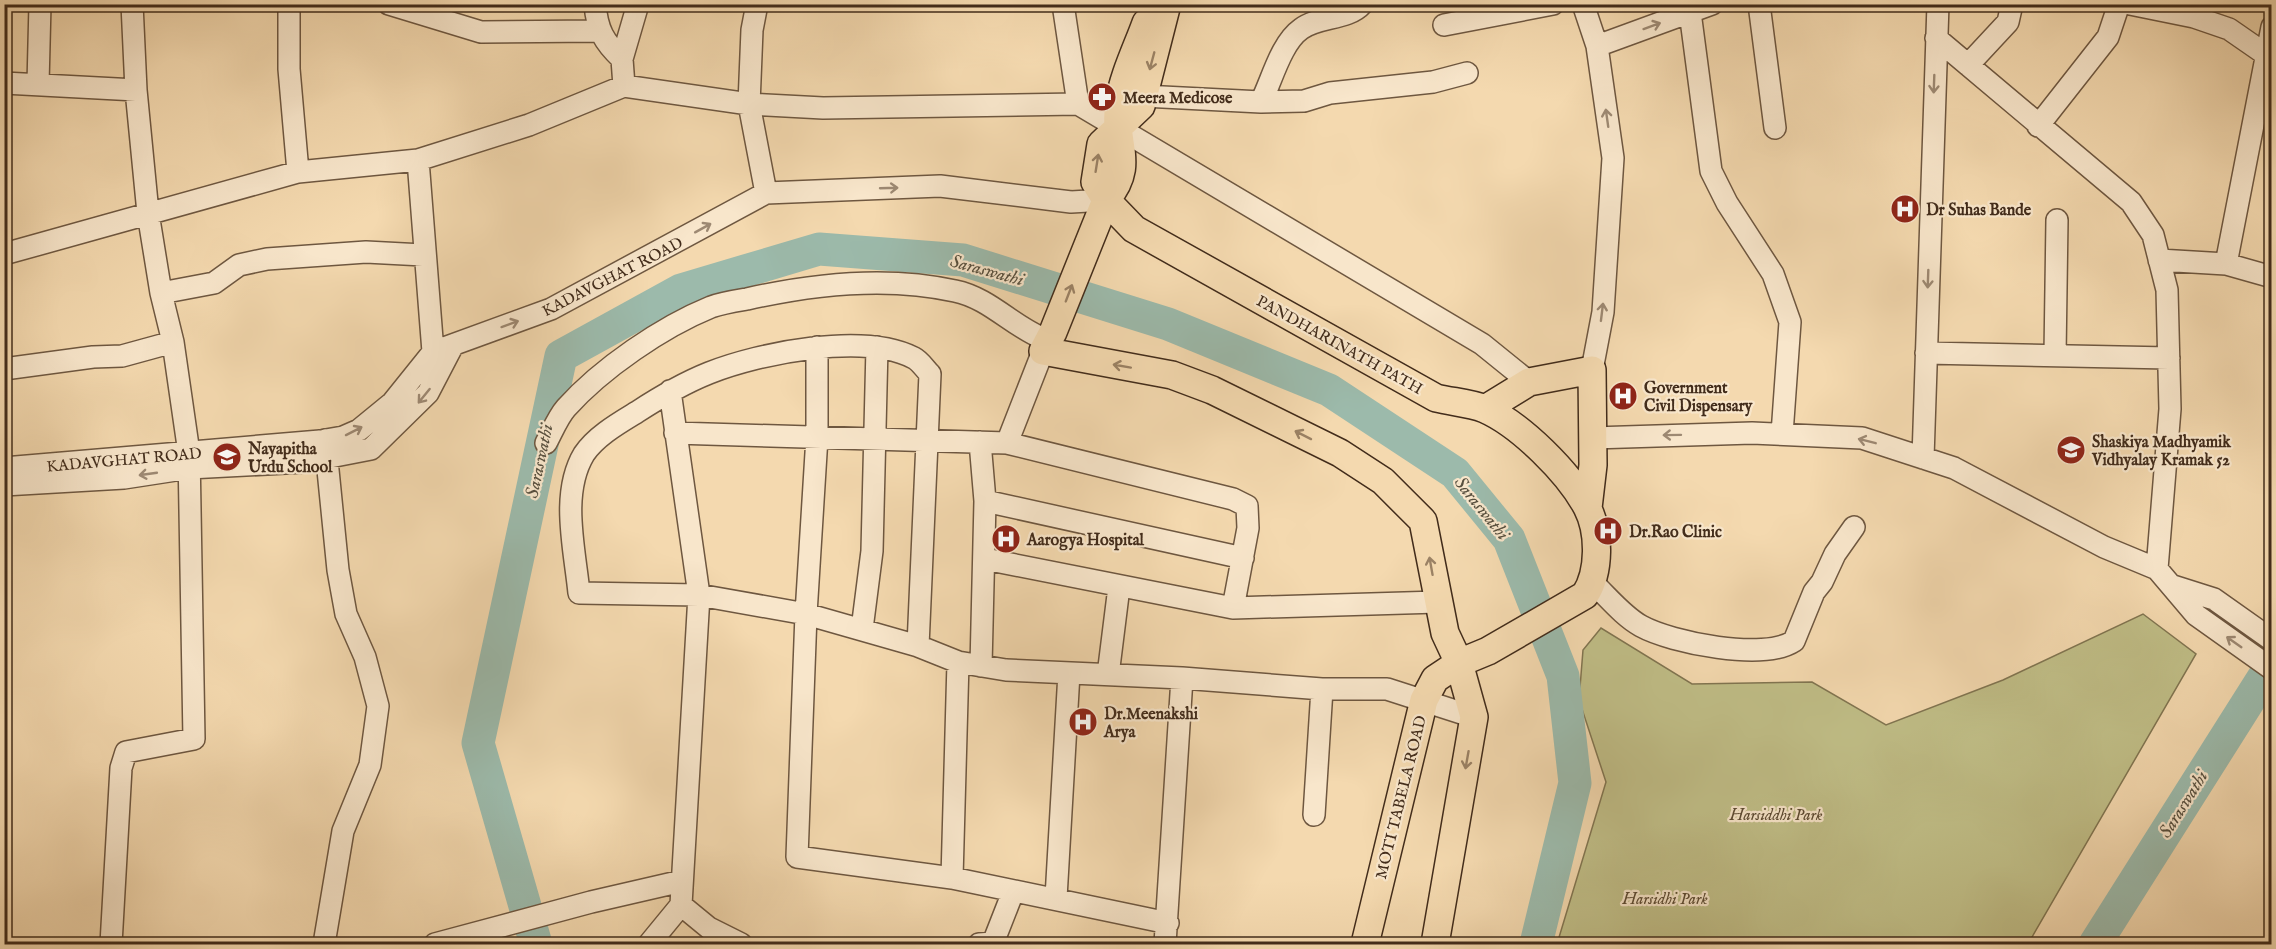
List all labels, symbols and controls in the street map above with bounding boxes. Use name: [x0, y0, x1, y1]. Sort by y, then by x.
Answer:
one-way arrow: [1642, 20, 1661, 31]
one-way arrow: [1146, 51, 1158, 70]
one-way arrow: [1929, 73, 1940, 93]
pharmacy icon: Meera Medicose: [1086, 81, 1118, 113]
place label: Meera Medicose: [1123, 89, 1233, 109]
one-way arrow: [1601, 109, 1612, 128]
one-way arrow: [1092, 153, 1103, 173]
one-way arrow: [878, 182, 898, 193]
hospital icon: Dr Suhas Bande: [1889, 193, 1921, 225]
place label: Dr Suhas Bande: [1926, 201, 2032, 221]
one-way arrow: [694, 222, 711, 234]
street label: KADAVGHAT ROAD: [539, 233, 687, 322]
water label: Saraswathi: [947, 251, 1028, 293]
one-way arrow: [1923, 268, 1934, 288]
one-way arrow: [1064, 285, 1075, 303]
street label: PANDHARINATH PATH: [1252, 292, 1426, 400]
one-way arrow: [1597, 303, 1608, 323]
one-way arrow: [500, 318, 519, 329]
one-way arrow: [1113, 360, 1133, 371]
place label: Government Civil Dispensary: [1644, 379, 1754, 417]
hospital icon: Government Civil Dispensary: [1607, 380, 1639, 412]
one-way arrow: [418, 388, 431, 404]
water label: Saraswathi: [521, 420, 560, 500]
one-way arrow: [345, 425, 363, 437]
one-way arrow: [1295, 428, 1313, 440]
one-way arrow: [1663, 429, 1683, 440]
place label: Shaskiya Madhyamik Vidhyalay Kramak 52: [2091, 433, 2231, 471]
one-way arrow: [1858, 434, 1877, 446]
school or university icon: Shaskiya Madhyamik Vidhyalay Kramak 52: [2055, 434, 2087, 466]
place label: Nayapitha Urdu School: [247, 440, 333, 478]
school or university icon: Nayapitha Urdu School: [211, 441, 243, 473]
street label: KADAVGHAT ROAD: [46, 444, 203, 478]
one-way arrow: [139, 469, 159, 480]
water label: Saraswathi: [1448, 473, 1515, 547]
hospital icon: Dr.Rao Clinic: [1592, 515, 1624, 547]
hospital icon: Aarogya Hospital: [990, 523, 1022, 555]
place label: Dr.Rao Clinic: [1629, 523, 1722, 543]
place label: Aarogya Hospital: [1026, 531, 1145, 551]
one-way arrow: [1425, 557, 1436, 577]
one-way arrow: [2226, 636, 2242, 648]
place label: Dr.Meenakshi Arya: [1103, 705, 1199, 743]
hospital icon: Dr.Meenakshi Arya: [1067, 706, 1099, 738]
street label: MOTI TABELA ROAD: [1372, 713, 1432, 881]
one-way arrow: [1461, 750, 1472, 769]
water label: Saraswathi: [2155, 765, 2215, 843]
park label: Harsiddhi Park: [1729, 806, 1823, 826]
park label: Harsidhi Park: [1621, 890, 1708, 910]

